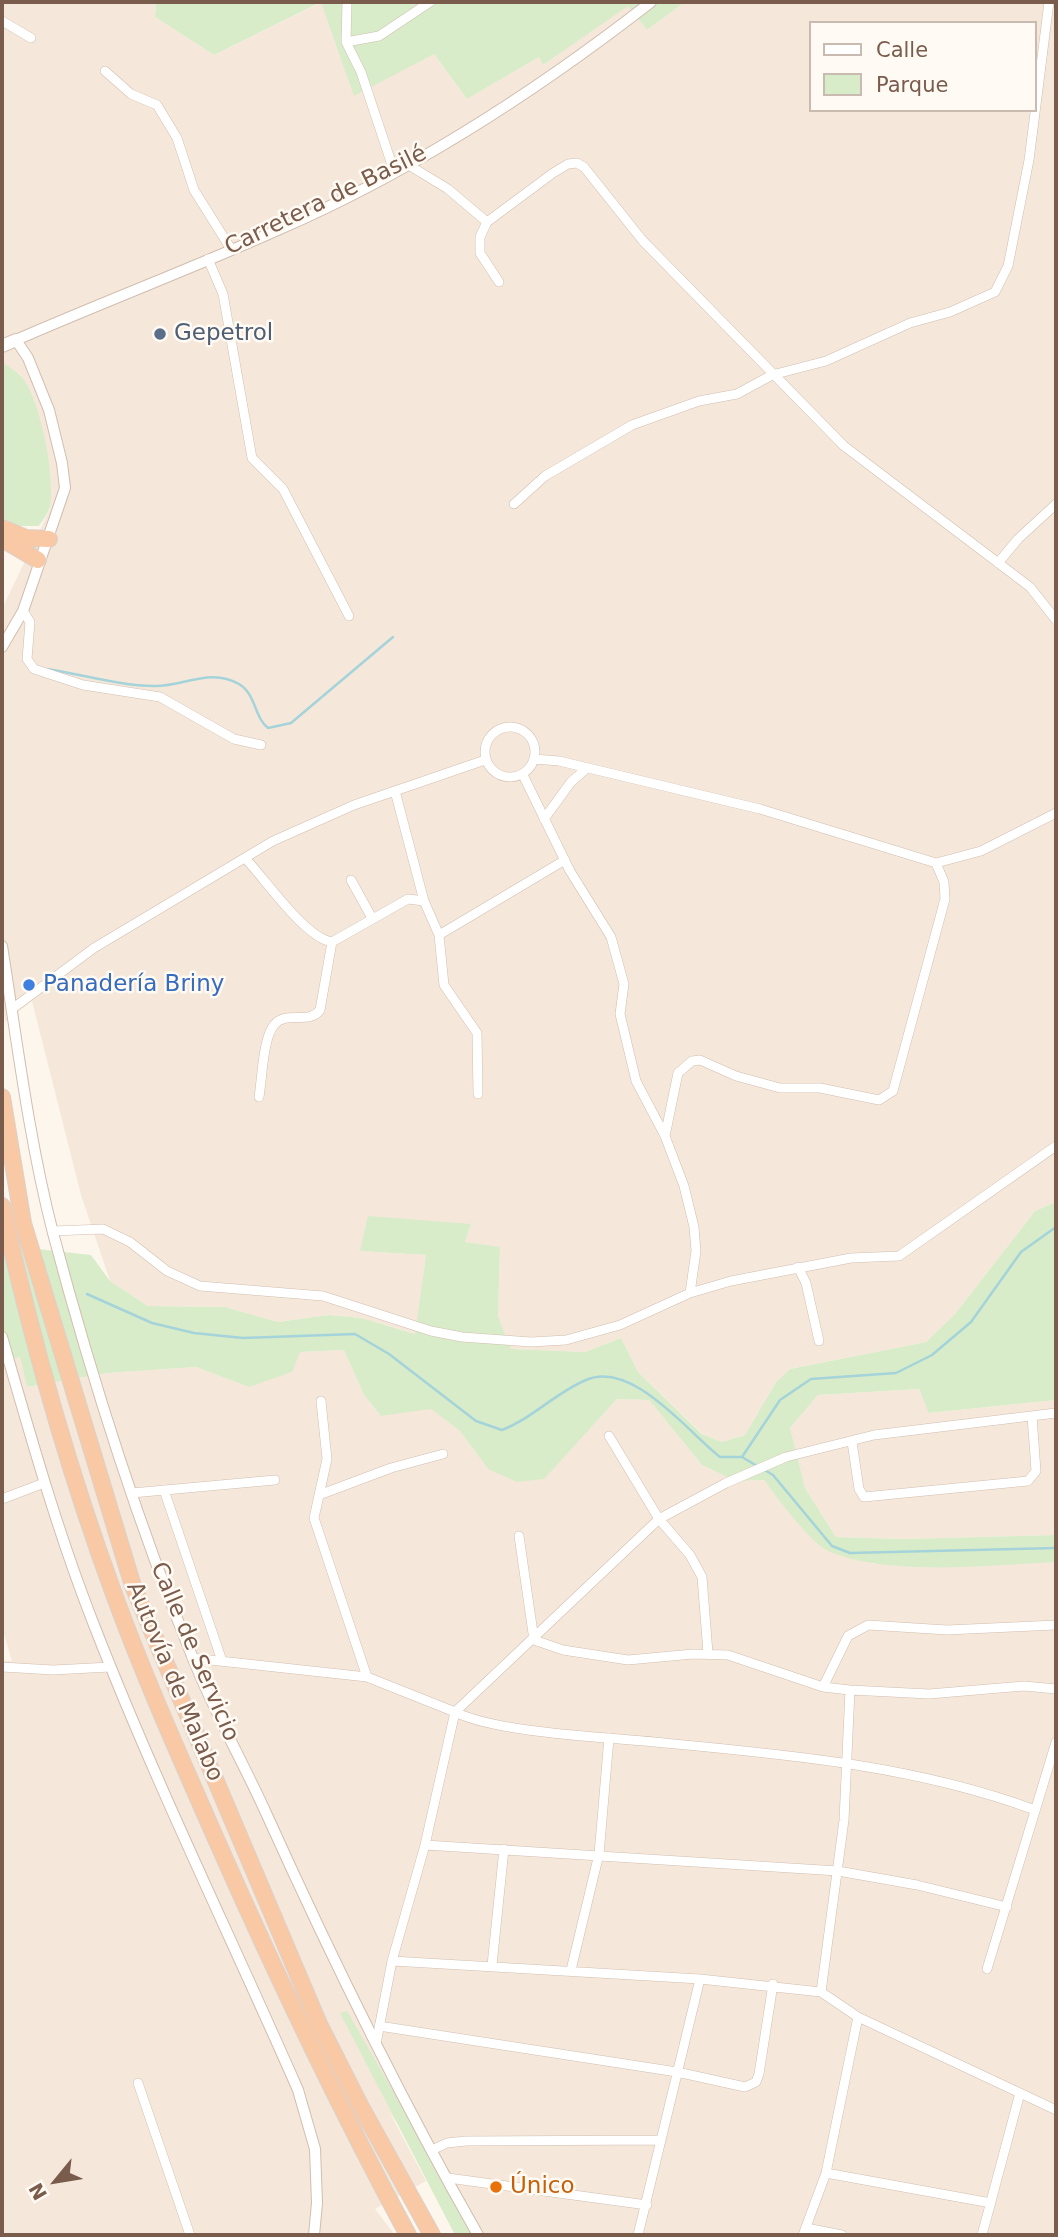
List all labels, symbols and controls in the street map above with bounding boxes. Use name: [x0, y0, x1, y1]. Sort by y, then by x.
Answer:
legend: [810, 21, 1037, 112]
text: Calle: [876, 38, 928, 62]
text: Parque: [876, 73, 948, 97]
street label: Carretera de Basilé: [221, 140, 431, 262]
place label: Gepetrol: [174, 320, 273, 348]
marker: Gepetrol: [152, 326, 168, 342]
place label: Panadería Briny: [43, 971, 224, 999]
marker: Panadería Briny: [21, 977, 37, 993]
street label: Calle de Servicio: [144, 1558, 244, 1746]
street label: Autovía de Malabo: [119, 1578, 229, 1786]
north arrow: [21, 2146, 91, 2216]
place label: Único: [510, 2173, 575, 2201]
text: N: [24, 2179, 51, 2204]
marker: Único: [488, 2179, 504, 2195]

